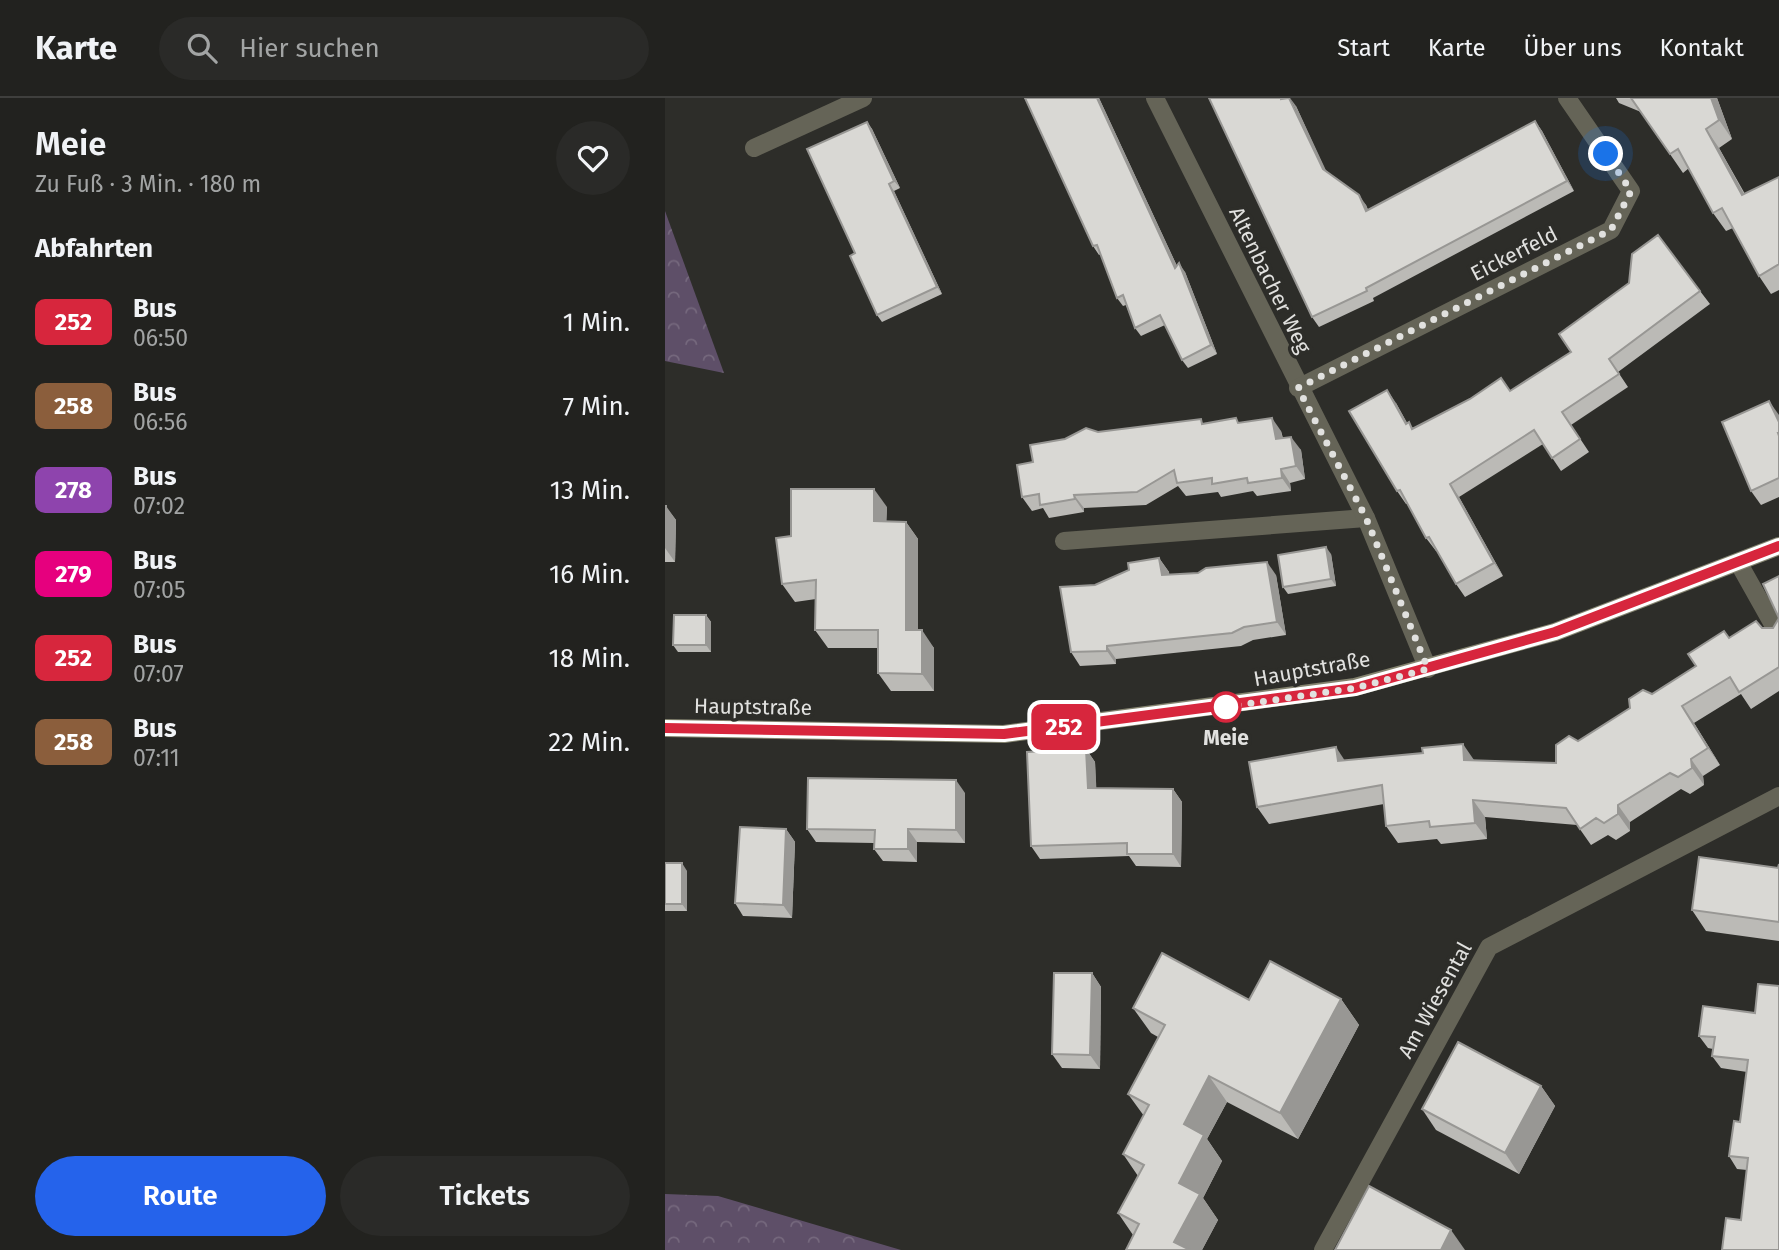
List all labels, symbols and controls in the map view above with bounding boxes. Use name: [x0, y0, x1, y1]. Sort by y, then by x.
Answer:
search box: [159, 17, 649, 80]
text: Karte: [35, 28, 117, 68]
icon: search: [183, 29, 221, 67]
text: Hier suchen: [239, 33, 380, 64]
text: Start: [1337, 34, 1390, 62]
text: Karte: [1428, 34, 1486, 62]
text: Über uns: [1524, 34, 1622, 62]
text: Kontakt: [1660, 34, 1744, 62]
button: heart: [556, 121, 630, 195]
text: Meie: [35, 124, 107, 164]
your location: [1588, 136, 1623, 171]
text: Zu Fuß · 3 Min. · 180 m: [35, 170, 261, 198]
street label: Altenbacher Weg: [1223, 202, 1317, 358]
street label: Eickerfeld: [1466, 221, 1562, 287]
text: Abfahrten: [35, 233, 153, 264]
text: Bus: [133, 293, 176, 324]
text: 1 Min.: [563, 307, 630, 338]
text: 252: [55, 308, 92, 336]
text: 06:50: [133, 324, 188, 352]
text: Bus: [133, 377, 176, 408]
text: 7 Min.: [563, 391, 630, 422]
text: 258: [54, 392, 93, 420]
text: 06:56: [133, 408, 188, 436]
text: Bus: [133, 461, 176, 492]
text: 13 Min.: [550, 475, 630, 506]
text: 278: [55, 476, 92, 504]
text: 07:02: [133, 492, 185, 520]
text: Bus: [133, 545, 176, 576]
text: 16 Min.: [549, 559, 630, 590]
text: 279: [55, 560, 92, 588]
text: 07:05: [133, 576, 185, 604]
text: Bus: [133, 629, 176, 660]
text: 18 Min.: [548, 643, 630, 674]
text: 252: [55, 644, 92, 672]
street label: Hauptstraße: [1252, 646, 1372, 692]
text: 07:07: [133, 660, 184, 688]
marker: Meie: [1211, 692, 1241, 722]
street label: Hauptstraße: [694, 693, 812, 721]
line badge: 252: [1024, 704, 1104, 750]
text: Bus: [133, 713, 176, 744]
text: 252: [1045, 713, 1083, 741]
place label: Meie: [1203, 725, 1249, 751]
text: 22 Min.: [548, 727, 630, 758]
text: 258: [54, 728, 93, 756]
text: 07:11: [133, 744, 180, 772]
street label: Am Wiesental: [1392, 937, 1478, 1063]
button: Route: [35, 1156, 326, 1236]
button: Tickets: [340, 1156, 630, 1236]

